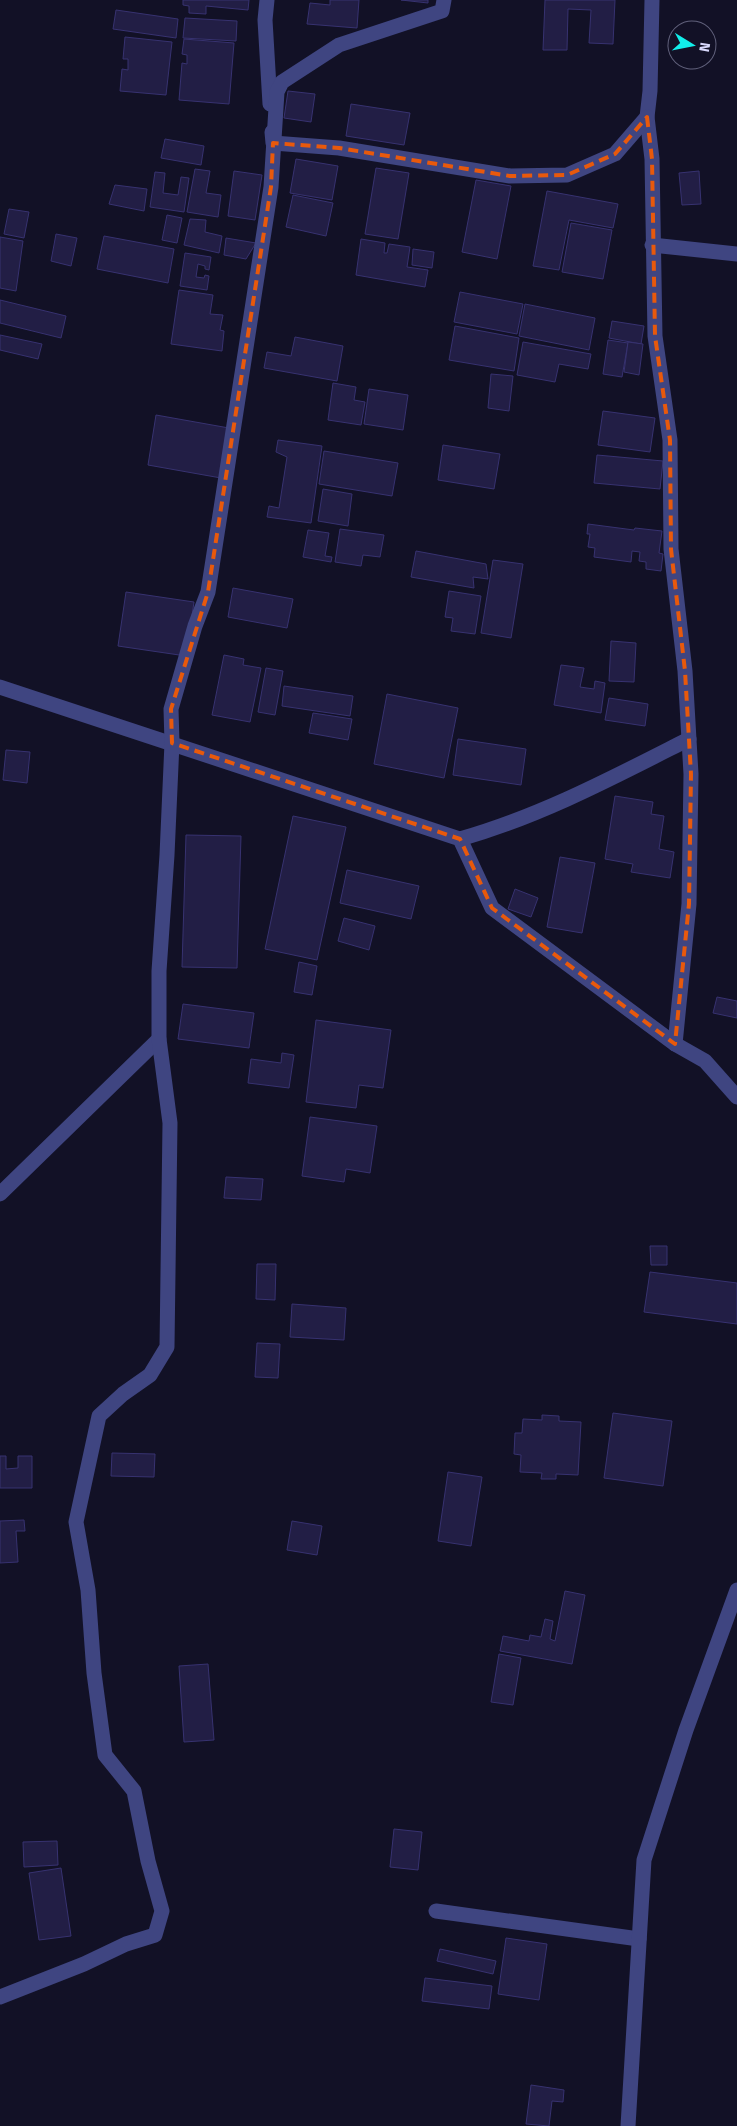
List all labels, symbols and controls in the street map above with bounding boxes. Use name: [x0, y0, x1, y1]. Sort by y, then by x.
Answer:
north arrow: [667, 20, 717, 70]
text: N: [695, 41, 713, 53]

